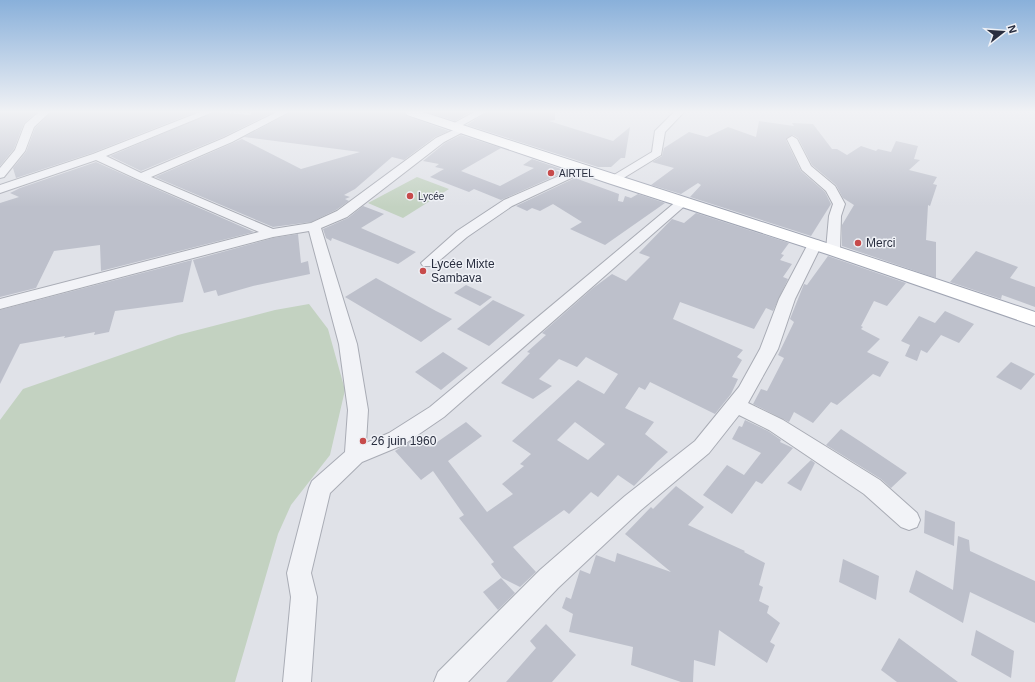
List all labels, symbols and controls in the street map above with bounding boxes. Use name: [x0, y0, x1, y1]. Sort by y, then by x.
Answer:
north arrow: [983, 12, 1023, 52]
text: N: [1006, 24, 1019, 35]
marker: AIRTEL: [546, 168, 556, 178]
place label: AIRTEL: [559, 168, 594, 179]
marker: Lycée: [405, 191, 415, 201]
place label: Lycée: [418, 191, 445, 202]
place label: Merci: [866, 236, 895, 250]
marker: Merci: [853, 238, 863, 248]
place label: Lycée Mixte Sambava: [431, 257, 495, 285]
marker: Lycée Mixte Sambava: [418, 266, 428, 276]
place label: 26 juin 1960: [371, 434, 437, 448]
marker: 26 juin 1960: [358, 436, 368, 446]

